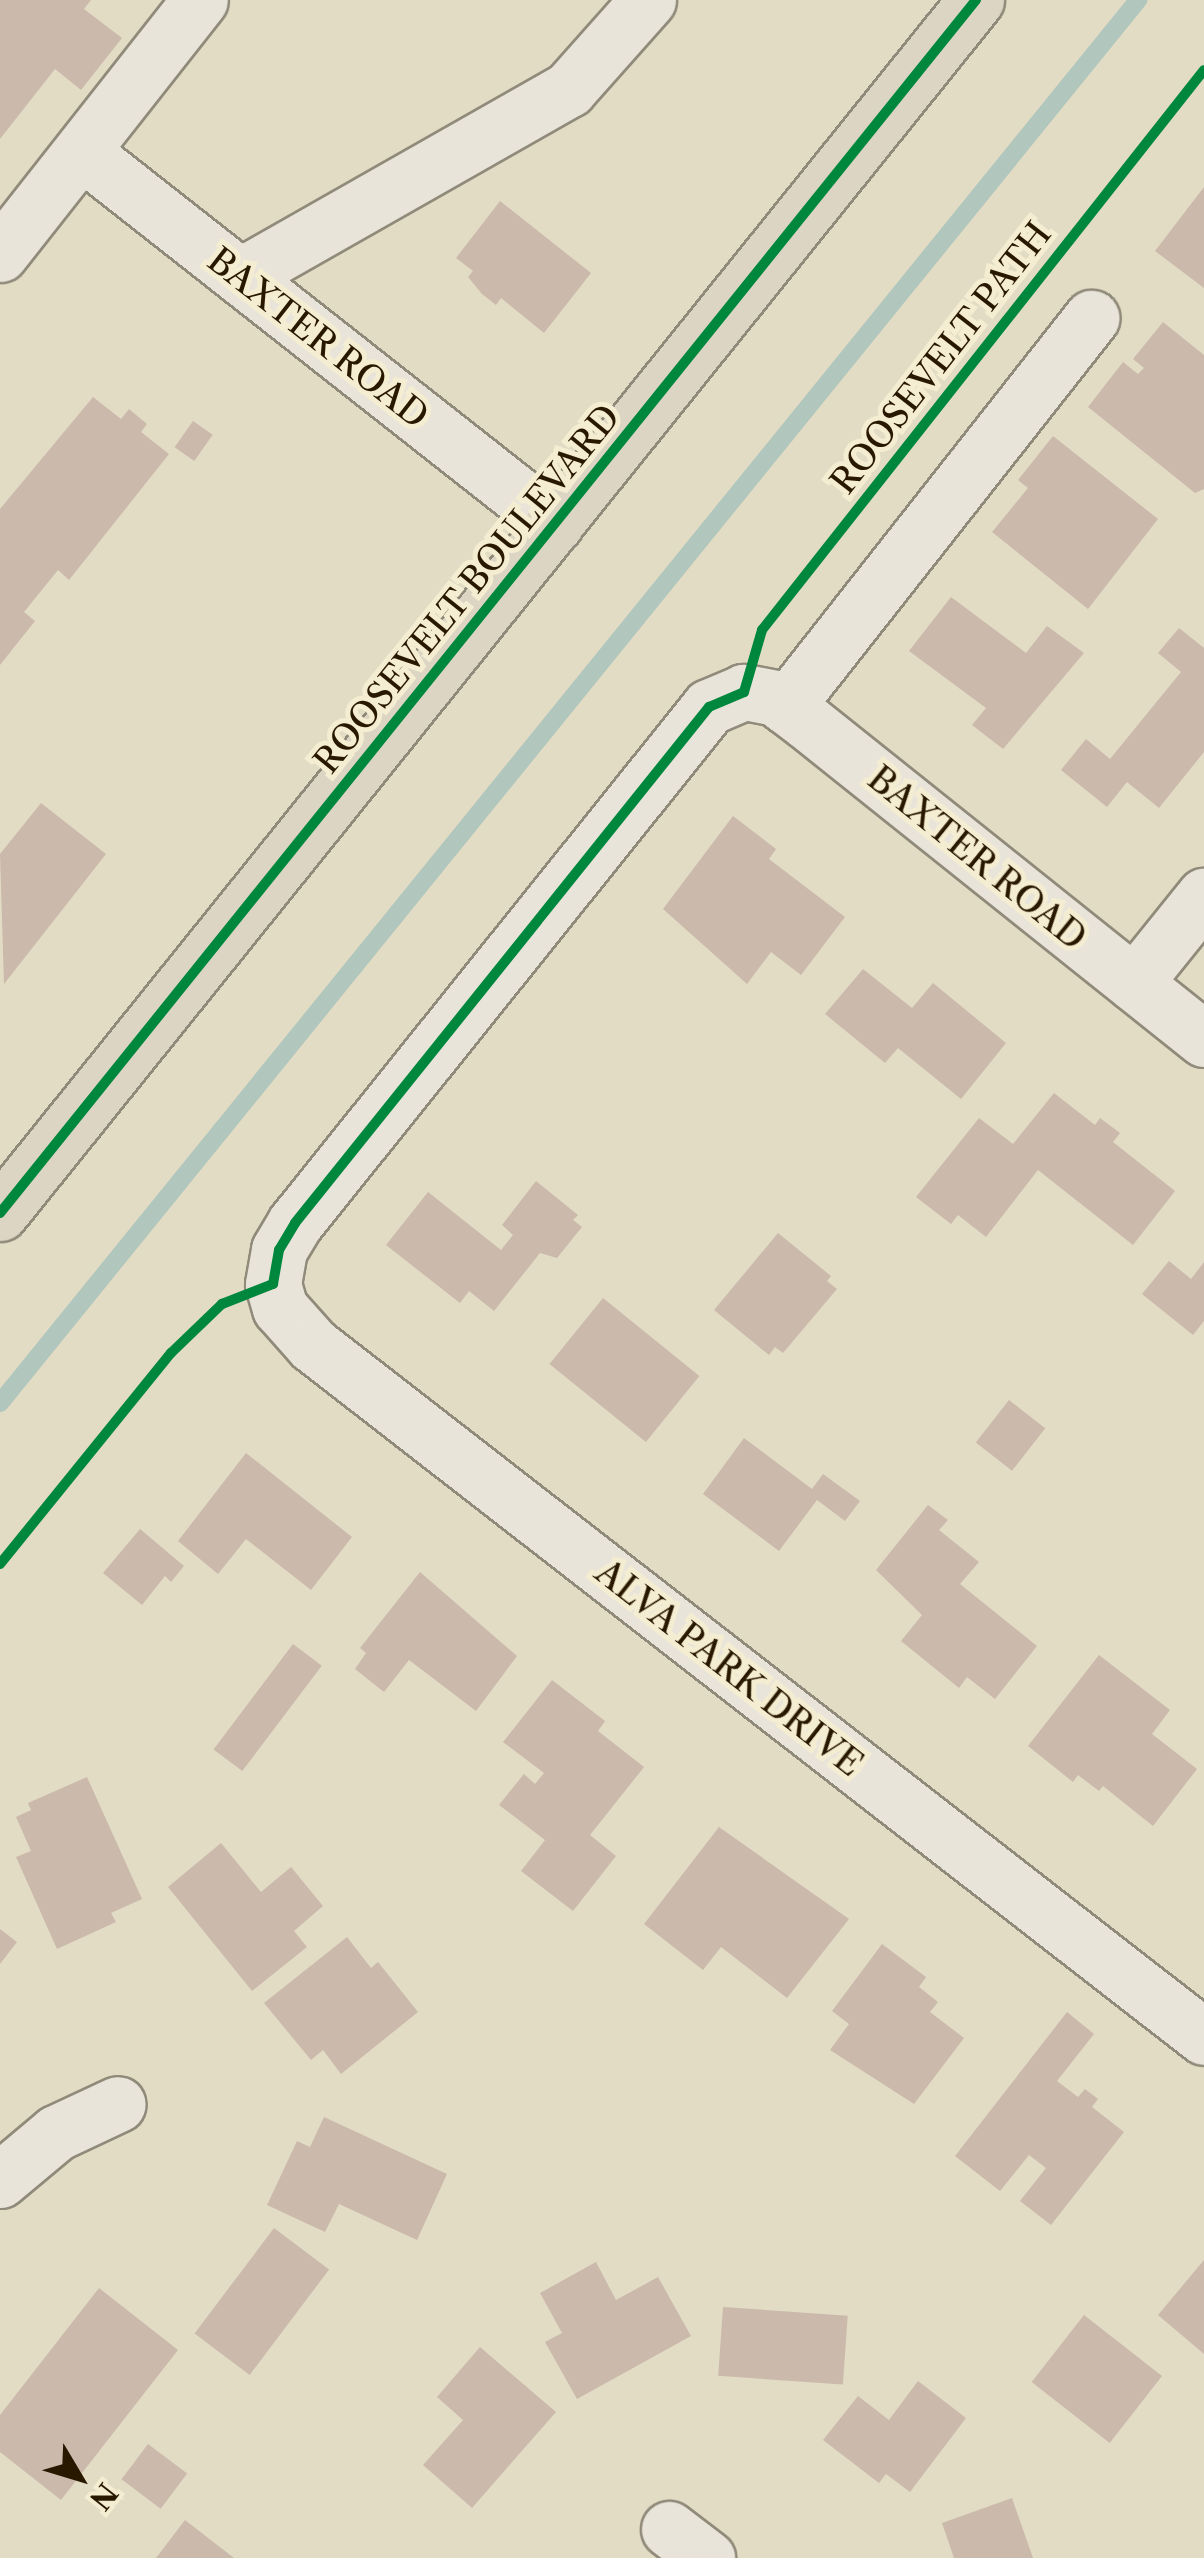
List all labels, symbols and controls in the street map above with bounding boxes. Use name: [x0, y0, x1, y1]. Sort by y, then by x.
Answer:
street label: ROOSEVELT PATH: [822, 214, 1060, 502]
street label: BAXTER ROAD: [199, 238, 437, 438]
street label: ROOSEVELT BOULEVARD: [305, 396, 629, 782]
street label: BAXTER ROAD: [859, 757, 1095, 959]
street label: ALVA PARK DRIVE: [586, 1550, 872, 1786]
north arrow: [30, 2428, 130, 2528]
text: N: [83, 2476, 125, 2517]

